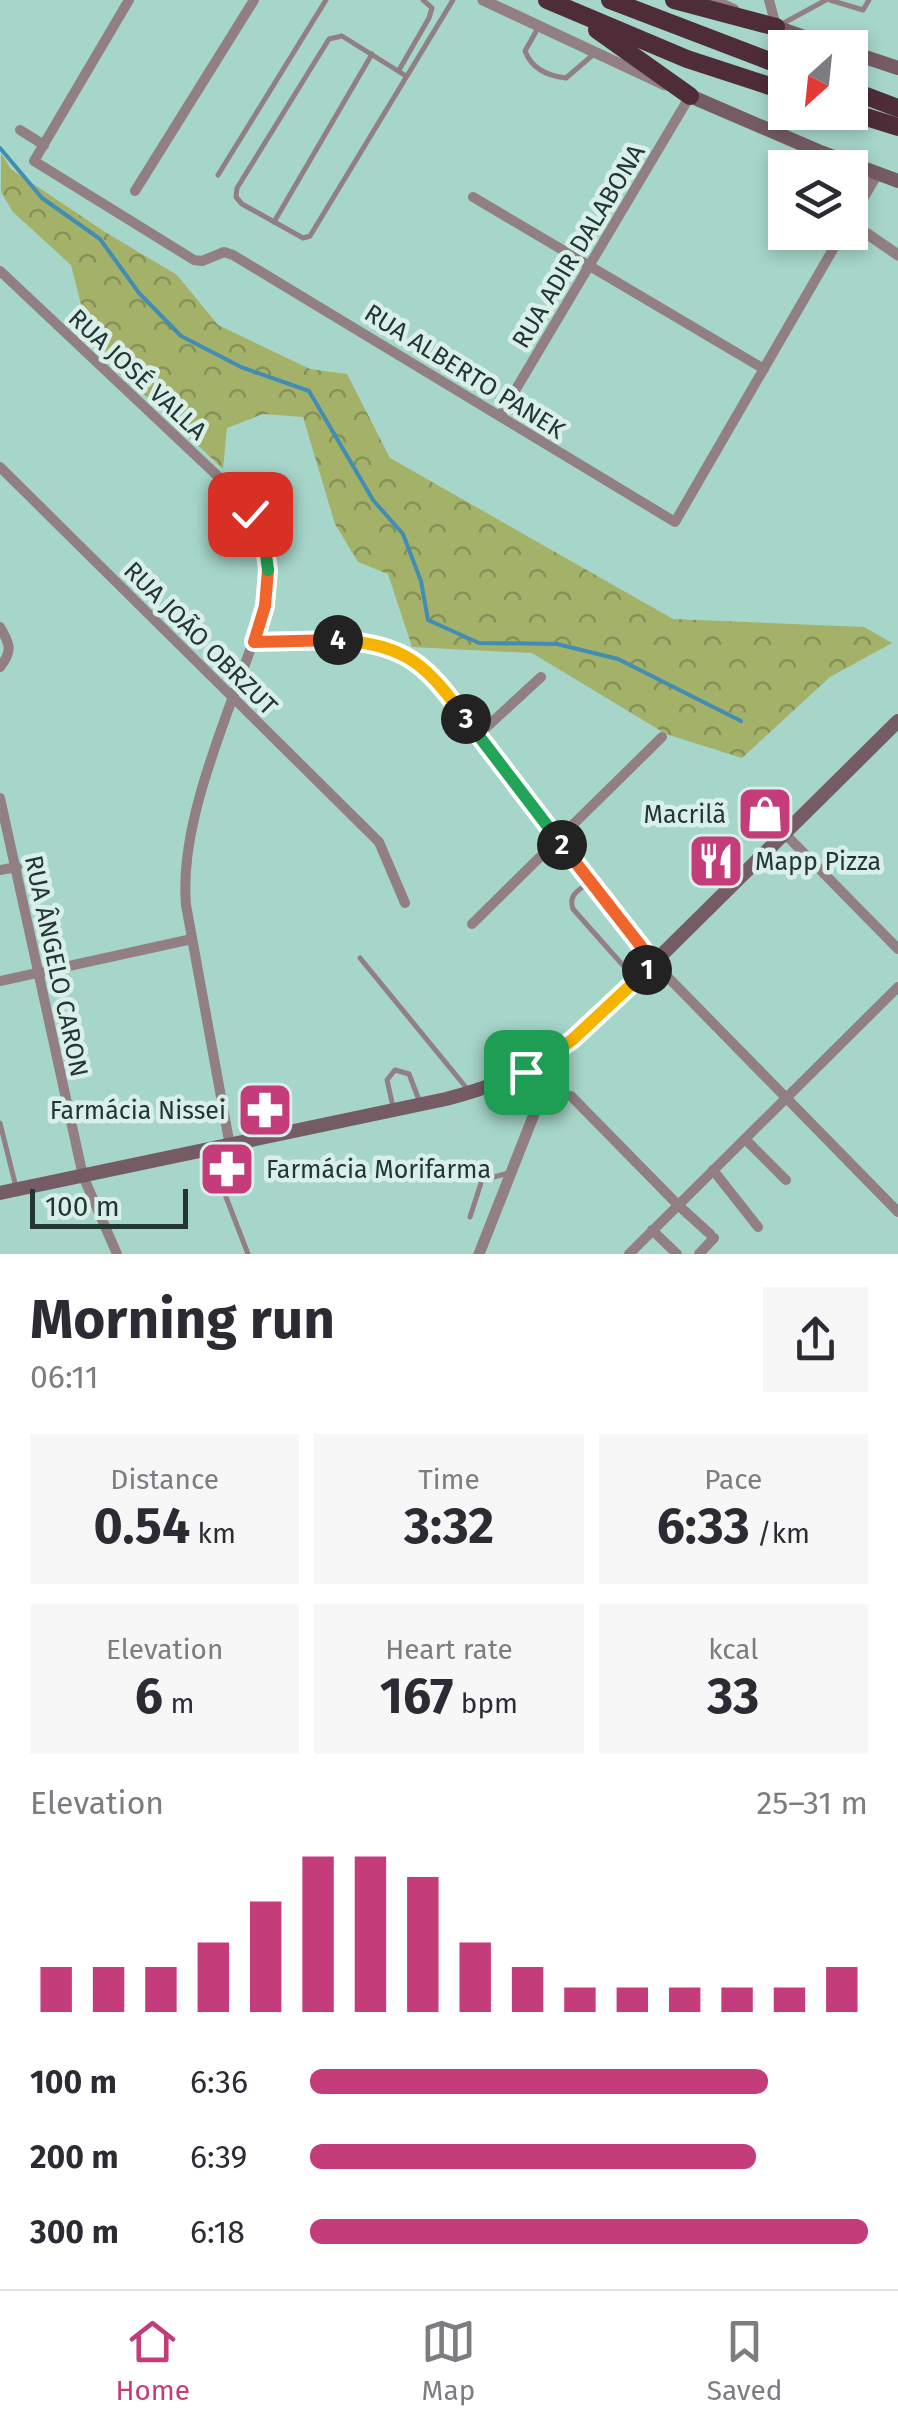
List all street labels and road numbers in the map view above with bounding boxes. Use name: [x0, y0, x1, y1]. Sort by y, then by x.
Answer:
street label: RUA ADIR DALABONA: [506, 139, 652, 354]
street label: RUA ALBERTO PANEK: [359, 298, 570, 446]
street label: RUA JOSÉ VALLA: [62, 302, 214, 447]
street label: RUA JOÃO OBRZUT: [117, 556, 283, 722]
street label: RUA ÂNGELO CARON: [18, 853, 95, 1080]

